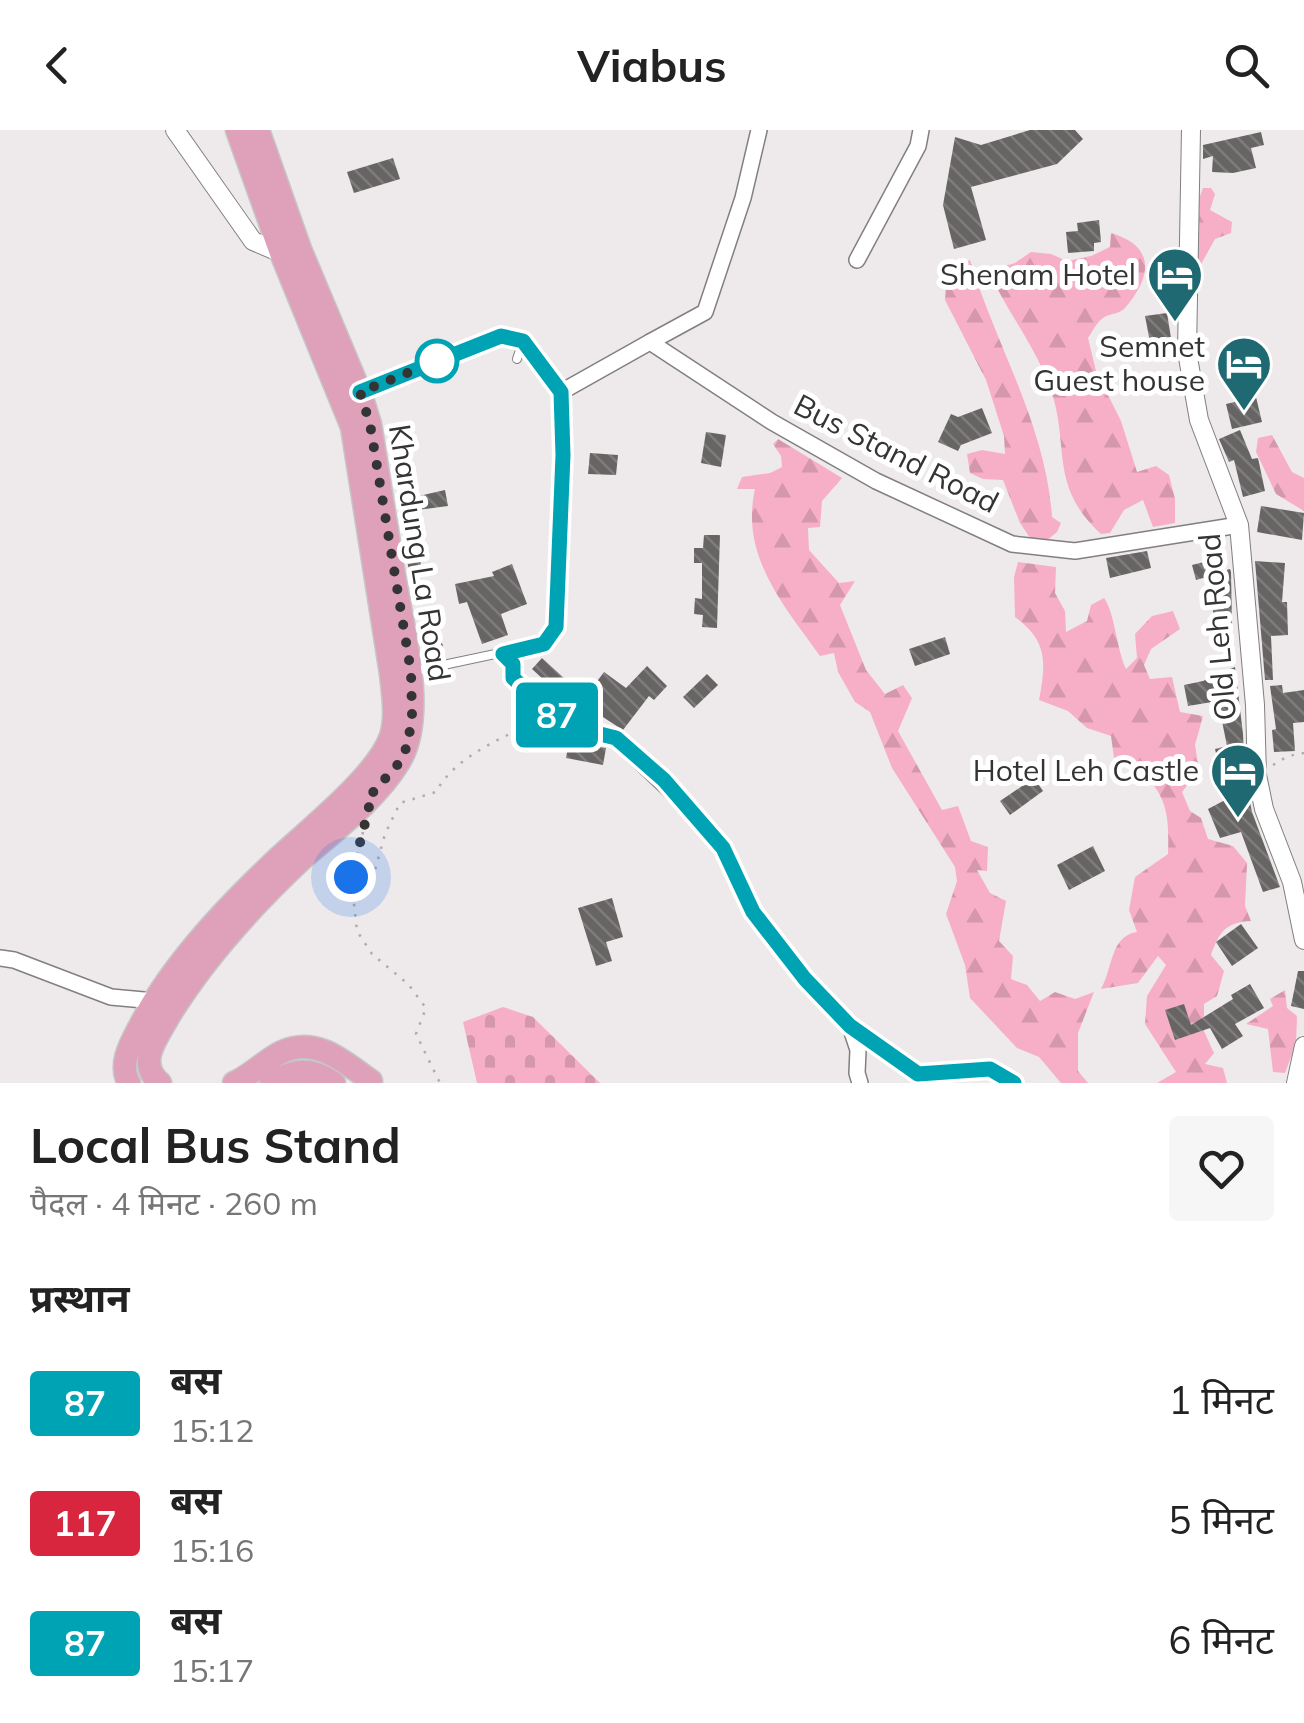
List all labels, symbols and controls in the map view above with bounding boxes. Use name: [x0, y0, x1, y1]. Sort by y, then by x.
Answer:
text: Viabus: [577, 37, 727, 93]
icon: back: [30, 38, 85, 93]
icon: search: [1219, 38, 1274, 93]
hotel icon: Shenam Hotel: [1145, 245, 1205, 324]
place label: Shenam Hotel: [940, 255, 1136, 293]
place label: Semnet Guest house: [1033, 327, 1205, 399]
hotel icon: Semnet Guest house: [1214, 334, 1274, 413]
unlabelled marker: [416, 340, 458, 382]
street label: Bus Stand Road: [788, 385, 1005, 521]
street label: Khardung La Road: [381, 422, 459, 684]
street label: Old Leh Road: [1190, 532, 1244, 722]
line badge: 87: [512, 682, 602, 748]
text: 87: [536, 693, 578, 737]
hotel icon: Hotel Leh Castle: [1208, 741, 1268, 820]
place label: Hotel Leh Castle: [973, 751, 1199, 789]
your location: [326, 852, 376, 902]
text: Local Bus Stand: [30, 1115, 401, 1175]
button: heart: [1169, 1116, 1274, 1221]
text: पैदल · 4 मिनट · 260 m: [30, 1183, 318, 1223]
text: प्रस्थान: [30, 1274, 130, 1322]
text: बस: [170, 1356, 222, 1404]
text: 1 मिनट: [1168, 1376, 1274, 1424]
text: 87: [64, 1381, 106, 1425]
text: 15:12: [170, 1410, 254, 1450]
text: बस: [170, 1476, 222, 1524]
text: 5 मिनट: [1168, 1496, 1274, 1544]
text: 117: [53, 1501, 117, 1545]
text: 15:16: [170, 1530, 254, 1570]
text: बस: [170, 1596, 222, 1644]
text: 6 मिनट: [1168, 1616, 1274, 1664]
text: 87: [64, 1621, 106, 1665]
text: 15:17: [170, 1650, 254, 1690]

